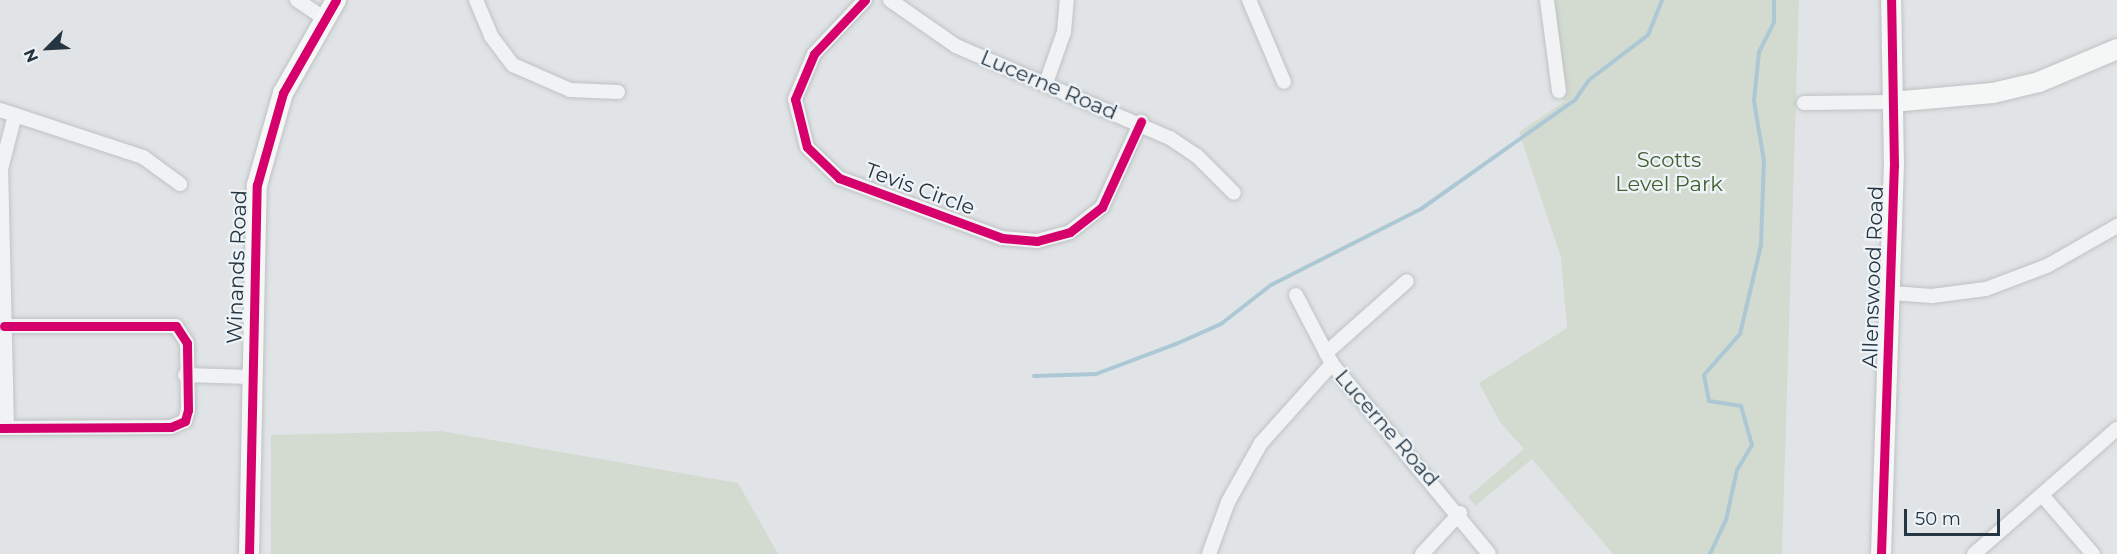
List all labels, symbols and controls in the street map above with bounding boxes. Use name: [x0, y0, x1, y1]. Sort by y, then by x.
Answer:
north arrow: [18, 18, 78, 78]
street label: Lucerne Road: [977, 45, 1121, 125]
text: N: [20, 46, 42, 65]
park label: Scotts Level Park: [1615, 147, 1723, 197]
street label: Tevis Circle: [862, 158, 978, 220]
street label: Allenswood Road: [1857, 185, 1889, 369]
street label: Winands Road: [222, 189, 252, 345]
street label: Lucerne Road: [1330, 365, 1444, 491]
scale bar: [1907, 497, 2003, 535]
text: 50 m: [1915, 508, 1961, 530]

